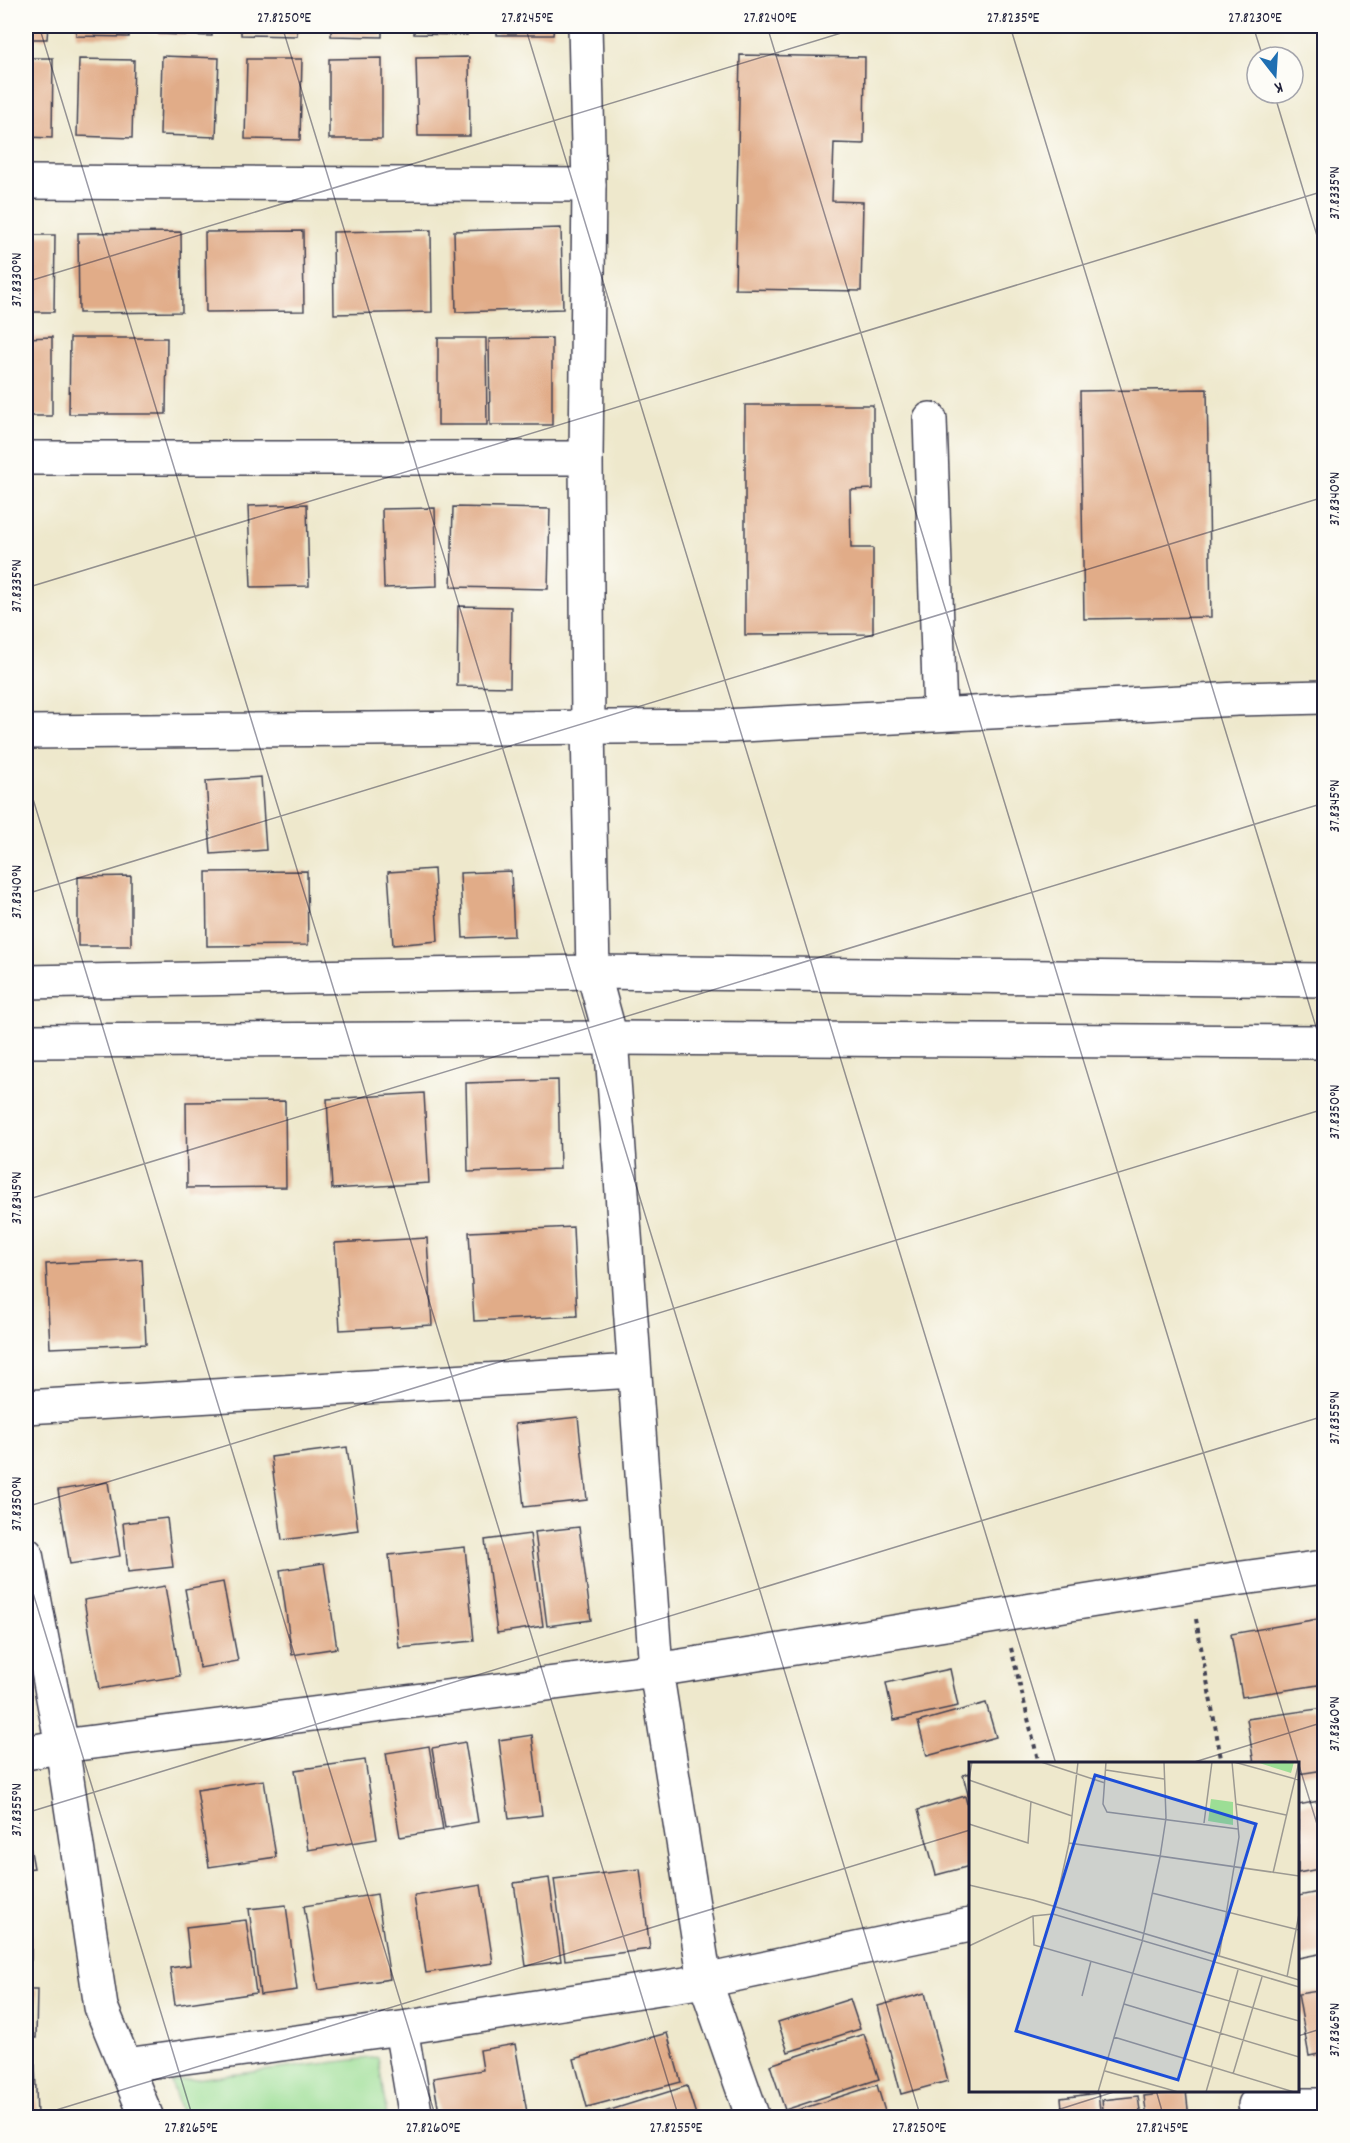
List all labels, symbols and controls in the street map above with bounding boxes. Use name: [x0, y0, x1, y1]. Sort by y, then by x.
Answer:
text: 27.8250°E: [257, 8, 311, 30]
text: 27.8245°E: [501, 8, 553, 30]
text: 27.8240°E: [743, 8, 797, 30]
text: 27.8235°E: [987, 8, 1039, 30]
text: 27.8230°E: [1228, 8, 1282, 30]
north arrow: [1245, 45, 1305, 105]
text: K: [1271, 75, 1286, 99]
text: 37.8335°N: [1325, 166, 1347, 220]
text: 37.8330°N: [7, 253, 29, 307]
text: 37.8340°N: [1325, 472, 1347, 526]
text: 37.8335°N: [7, 559, 29, 613]
text: 37.8345°N: [1325, 780, 1347, 832]
text: 37.8340°N: [7, 865, 29, 919]
text: 37.8350°N: [1325, 1085, 1347, 1139]
text: 37.8345°N: [7, 1172, 29, 1224]
text: 37.8355°N: [1325, 1391, 1347, 1445]
text: 37.8350°N: [7, 1477, 29, 1531]
text: 37.8360°N: [1325, 1696, 1347, 1752]
inset map: [969, 1762, 1299, 2092]
text: 37.8355°N: [7, 1783, 29, 1837]
text: 37.8365°N: [1325, 2003, 1347, 2057]
text: 27.8265°E: [164, 2118, 218, 2140]
text: 27.8260°E: [406, 2118, 460, 2140]
text: 27.8255°E: [650, 2118, 703, 2140]
text: 27.8250°E: [892, 2118, 946, 2140]
text: 27.8245°E: [1136, 2118, 1188, 2140]

